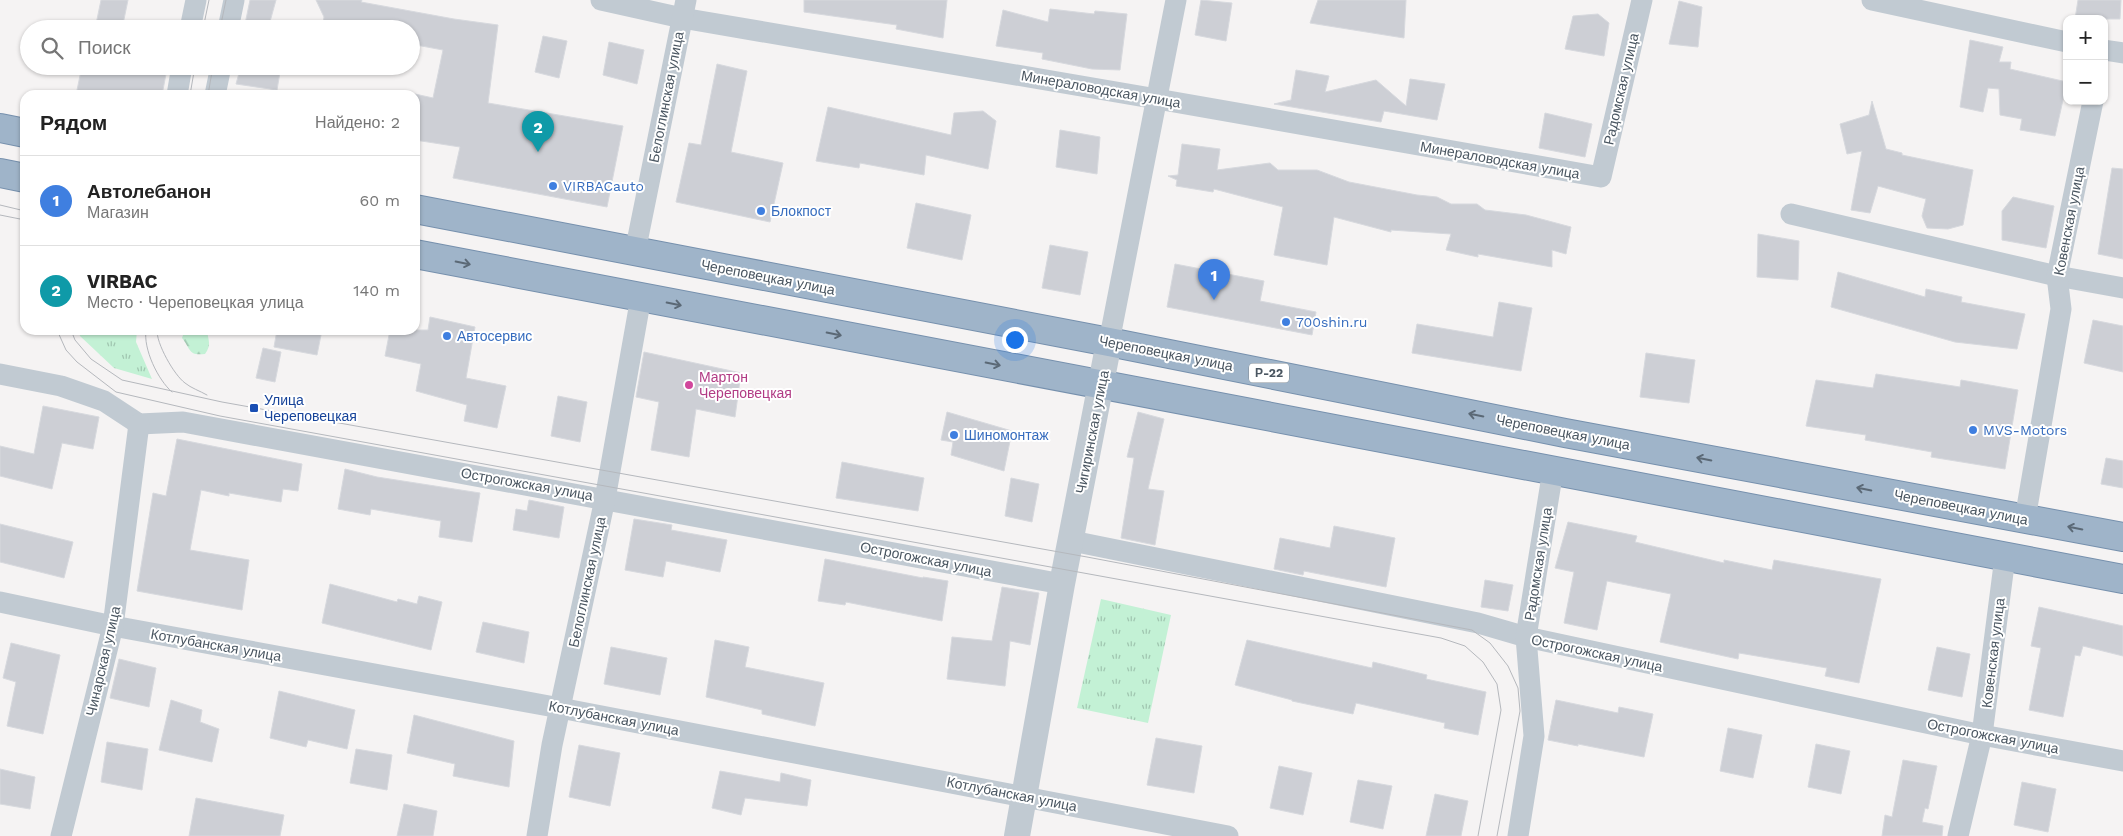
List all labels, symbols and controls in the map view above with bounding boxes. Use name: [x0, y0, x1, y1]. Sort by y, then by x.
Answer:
map controls: [2063, 15, 2108, 105]
button: +: [2063, 15, 2108, 60]
search box: [20, 20, 420, 75]
street label: Белоглинская улица: [645, 30, 687, 164]
street label: Радомская улица: [1600, 31, 1642, 146]
icon: search: [38, 34, 66, 62]
text: Поиск: [78, 36, 131, 59]
button: −: [2063, 60, 2108, 105]
street label: Минераловодская улица: [1020, 67, 1182, 111]
text: Рядом: [40, 110, 107, 135]
pin: 2: [522, 111, 554, 152]
text: Найдено: 2: [315, 113, 400, 132]
street label: Минераловодская улица: [1419, 138, 1581, 182]
street label: Ковенская улица: [2051, 165, 2087, 277]
place label: VIRBACauto: [563, 178, 644, 194]
text: Автолебанон: [87, 180, 211, 203]
marker: VIRBACauto: [547, 180, 559, 192]
text: 1: [53, 191, 59, 210]
text: 60 m: [360, 191, 400, 210]
text: Магазин: [87, 203, 149, 222]
place label: Блокпост: [771, 203, 832, 219]
marker: Блокпост: [755, 205, 767, 217]
street label: Череповецкая улица: [700, 256, 837, 298]
one-way arrow: [454, 259, 470, 268]
pin: 1: [1198, 259, 1230, 300]
text: VIRBAC: [87, 270, 157, 293]
text: 2: [51, 281, 61, 300]
text: 140 m: [353, 281, 400, 300]
text: Место · Череповецкая улица: [87, 293, 304, 312]
one-way arrow: [666, 299, 682, 309]
place label: 700shin.ru: [1296, 314, 1368, 330]
marker: 700shin.ru: [1280, 316, 1292, 328]
your location: [1002, 327, 1028, 353]
place label: Автосервис: [457, 328, 532, 344]
one-way arrow: [825, 329, 841, 339]
marker: Автосервис: [441, 330, 453, 342]
street label: Череповецкая улица: [1098, 332, 1235, 374]
one-way arrow: [985, 360, 1001, 370]
road number: Р-22: [1249, 363, 1289, 382]
place label: Мартон Череповецкая: [699, 369, 792, 401]
street label: Чигиринская улица: [1072, 369, 1112, 495]
marker: Мартон Череповецкая: [683, 379, 695, 391]
place label: Улица Череповецкая: [264, 392, 357, 424]
marker: Улица Череповецкая: [248, 402, 260, 414]
one-way arrow: [1468, 409, 1484, 419]
street label: Череповецкая улица: [1495, 411, 1632, 453]
place label: MVS-Motors: [1983, 422, 2067, 438]
marker: MVS-Motors: [1967, 424, 1979, 436]
place label: Шиномонтаж: [964, 427, 1049, 443]
marker: Шиномонтаж: [948, 429, 960, 441]
one-way arrow: [1696, 453, 1712, 463]
street label: Острогожская улица: [460, 465, 594, 504]
one-way arrow: [1856, 483, 1872, 493]
street label: Череповецкая улица: [1893, 486, 2030, 528]
street label: Радомская улица: [1521, 506, 1555, 622]
street label: Белоглинская улица: [565, 515, 609, 649]
one-way arrow: [2067, 523, 2083, 533]
street label: Острогожская улица: [859, 538, 993, 580]
street label: Ковенская улица: [1978, 597, 2008, 709]
street label: Чинарская улица: [83, 604, 123, 718]
street label: Котлубанская улица: [149, 626, 283, 664]
street label: Острогожская улица: [1530, 631, 1664, 675]
street label: Котлубанская улица: [548, 698, 681, 739]
street label: Острогожская улица: [1926, 715, 2060, 757]
street label: Котлубанская улица: [946, 774, 1079, 815]

